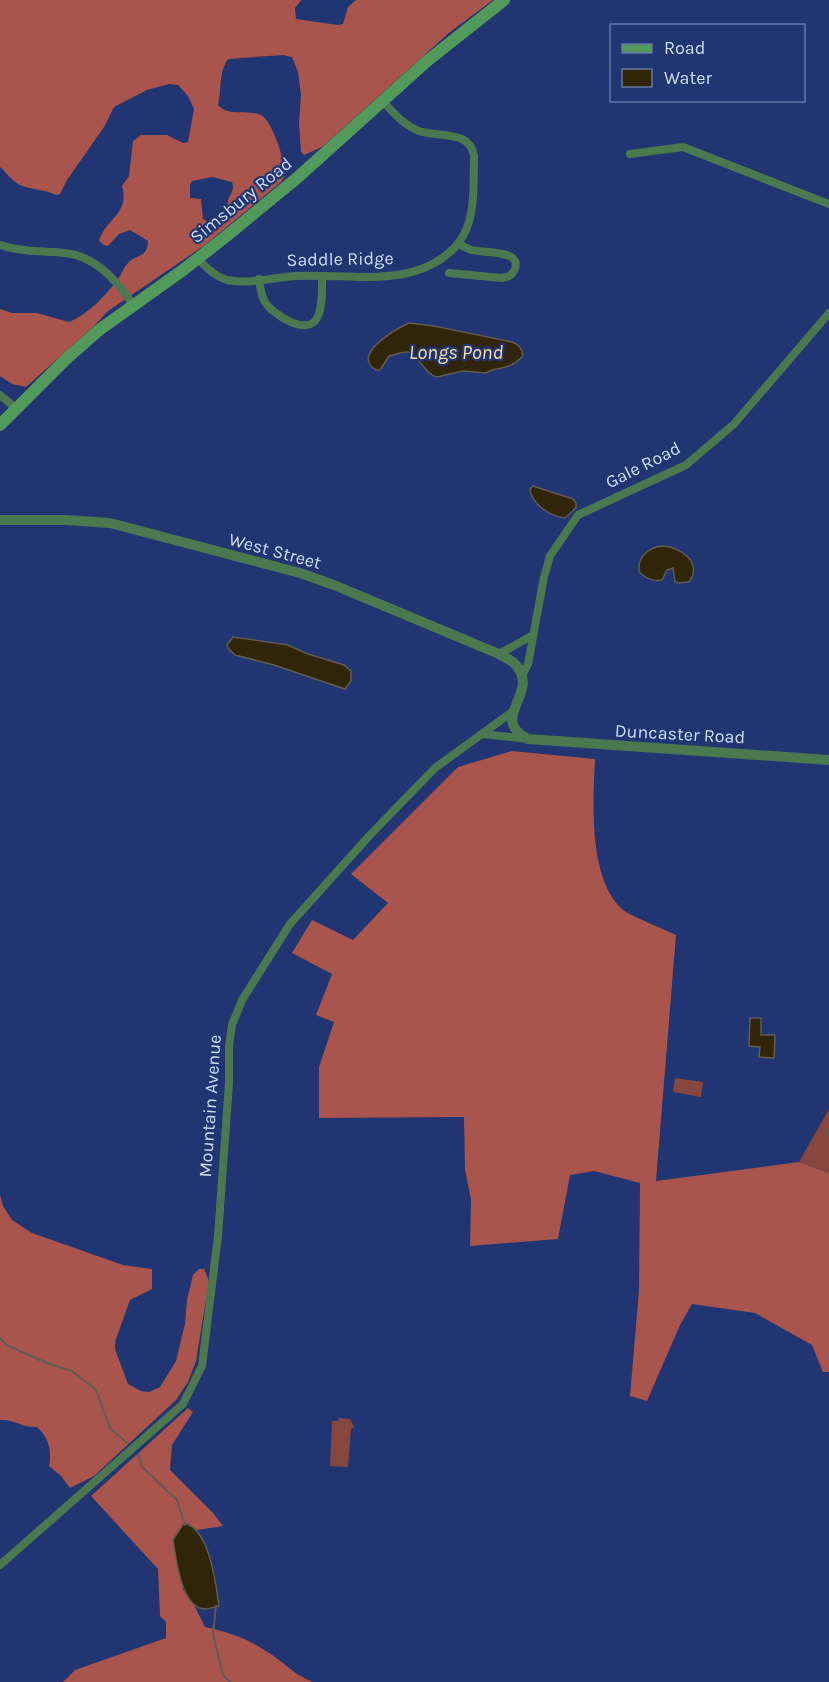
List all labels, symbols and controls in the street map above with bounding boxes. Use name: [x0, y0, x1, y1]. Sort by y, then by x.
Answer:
legend: [610, 24, 805, 102]
text: Road: [664, 37, 705, 59]
text: Water: [664, 67, 712, 89]
street label: Simsbury Road: [186, 152, 296, 248]
street label: Saddle Ridge: [286, 247, 394, 271]
water label: Longs Pond: [409, 341, 503, 364]
street label: Gale Road: [602, 437, 684, 493]
street label: West Street: [226, 528, 324, 574]
street label: Duncaster Road: [614, 720, 746, 748]
street label: Mountain Avenue: [194, 1034, 226, 1178]

